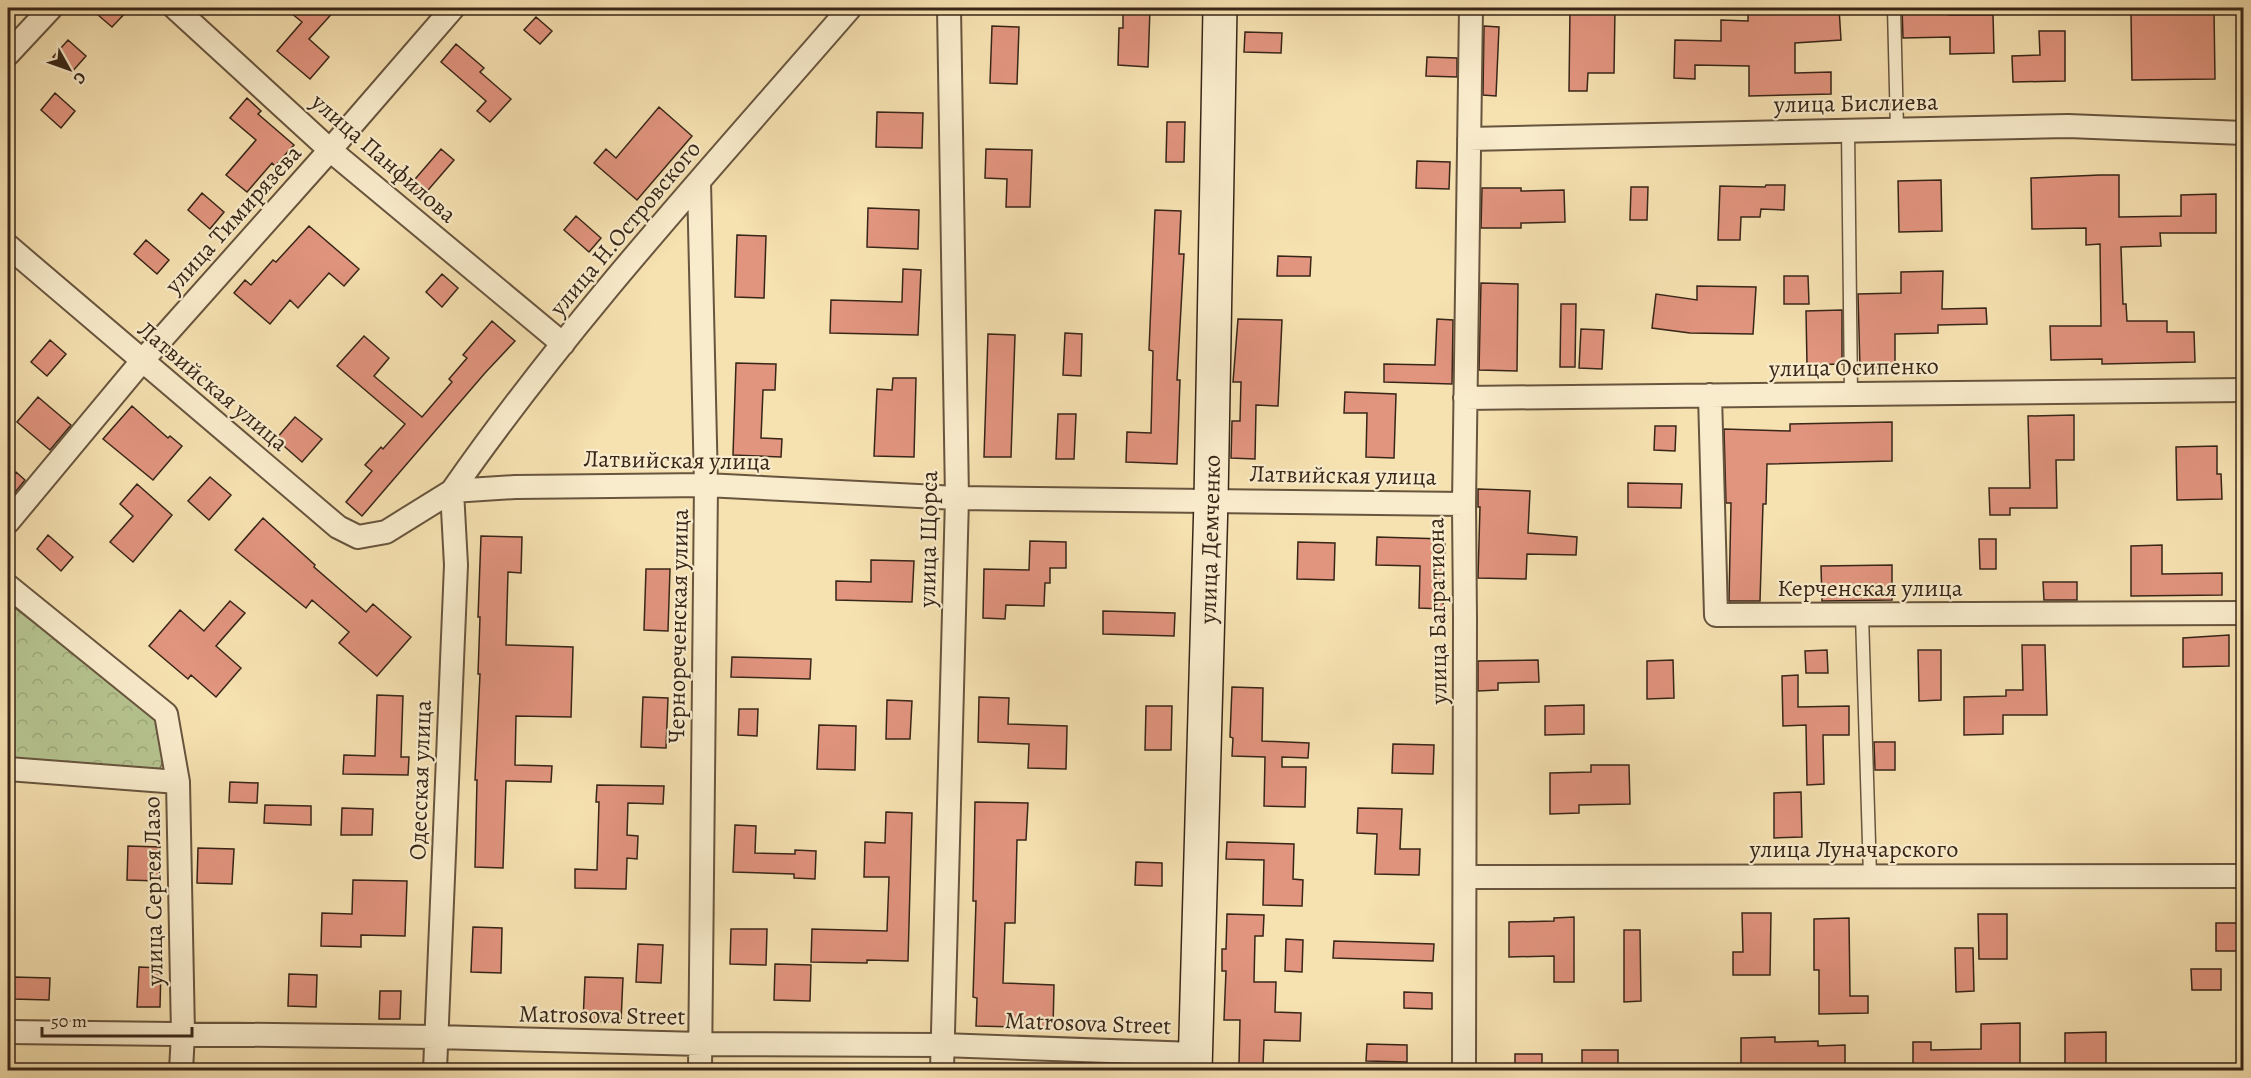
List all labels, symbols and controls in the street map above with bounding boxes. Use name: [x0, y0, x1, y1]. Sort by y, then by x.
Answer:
north arrow: [39, 39, 99, 99]
text: С: [68, 67, 91, 89]
street label: улица Панфилова: [304, 85, 463, 230]
street label: улица Бислиева: [1773, 86, 1938, 120]
street label: улица Н.Островского: [541, 133, 708, 323]
street label: улица Тимирязева: [157, 138, 308, 301]
street label: Латвийская улица: [131, 313, 295, 459]
street label: улица Осипенко: [1768, 350, 1939, 384]
street label: Латвийская улица: [583, 442, 771, 478]
street label: улица Демченко: [1192, 454, 1228, 625]
street label: Латвийская улица: [1249, 457, 1437, 493]
street label: улица Щорса: [911, 470, 945, 609]
street label: Чернореченская улица: [660, 508, 696, 744]
street label: улица Багратиона: [1419, 517, 1455, 706]
street label: Керченская улица: [1777, 572, 1963, 604]
street label: Одесская улица: [401, 699, 439, 861]
street label: улица Сергея Лазо: [135, 796, 171, 987]
street label: улица Луначарского: [1749, 833, 1958, 865]
street label: Matrosova Street: [518, 998, 686, 1032]
scale bar: [42, 1000, 192, 1038]
street label: Matrosova Street: [1004, 1004, 1172, 1042]
text: 50 m: [51, 1009, 87, 1033]

